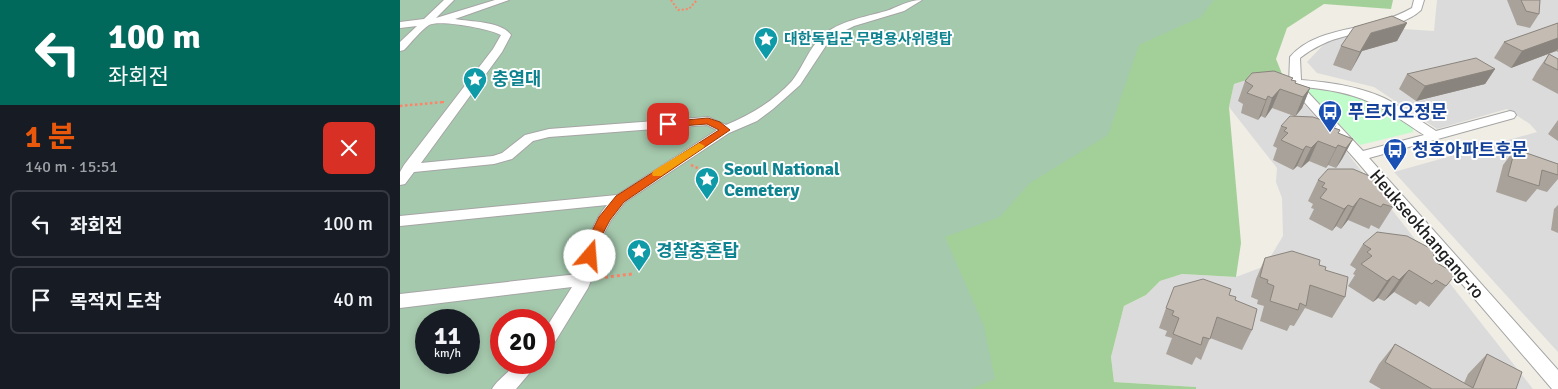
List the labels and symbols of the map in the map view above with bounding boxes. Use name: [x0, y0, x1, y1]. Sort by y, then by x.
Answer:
place icon: 대한독립군 무명용사위령탑: [753, 26, 779, 60]
place label: 대한독립군 무명용사위령탑: [784, 30, 953, 48]
place icon: 충열대: [462, 66, 488, 100]
place label: 충열대: [492, 68, 542, 90]
bus stop icon: 푸르지오정문: [1317, 99, 1343, 133]
place label: 푸르지오정문: [1348, 101, 1447, 123]
pin: [647, 103, 689, 145]
bus stop icon: 청호아파트후문: [1382, 137, 1408, 171]
place label: 청호아파트후문: [1412, 139, 1528, 161]
place label: Seoul National Cemetery: [724, 158, 840, 201]
street label: Heukseokhangang-ro: [1365, 165, 1489, 303]
place icon: Seoul National Cemetery: [694, 166, 720, 200]
position arrow: [563, 229, 615, 281]
place icon: 경찰충혼탑: [626, 238, 652, 272]
place label: 경찰충혼탑: [656, 240, 739, 262]
speed limit sign: 20: [490, 309, 555, 374]

